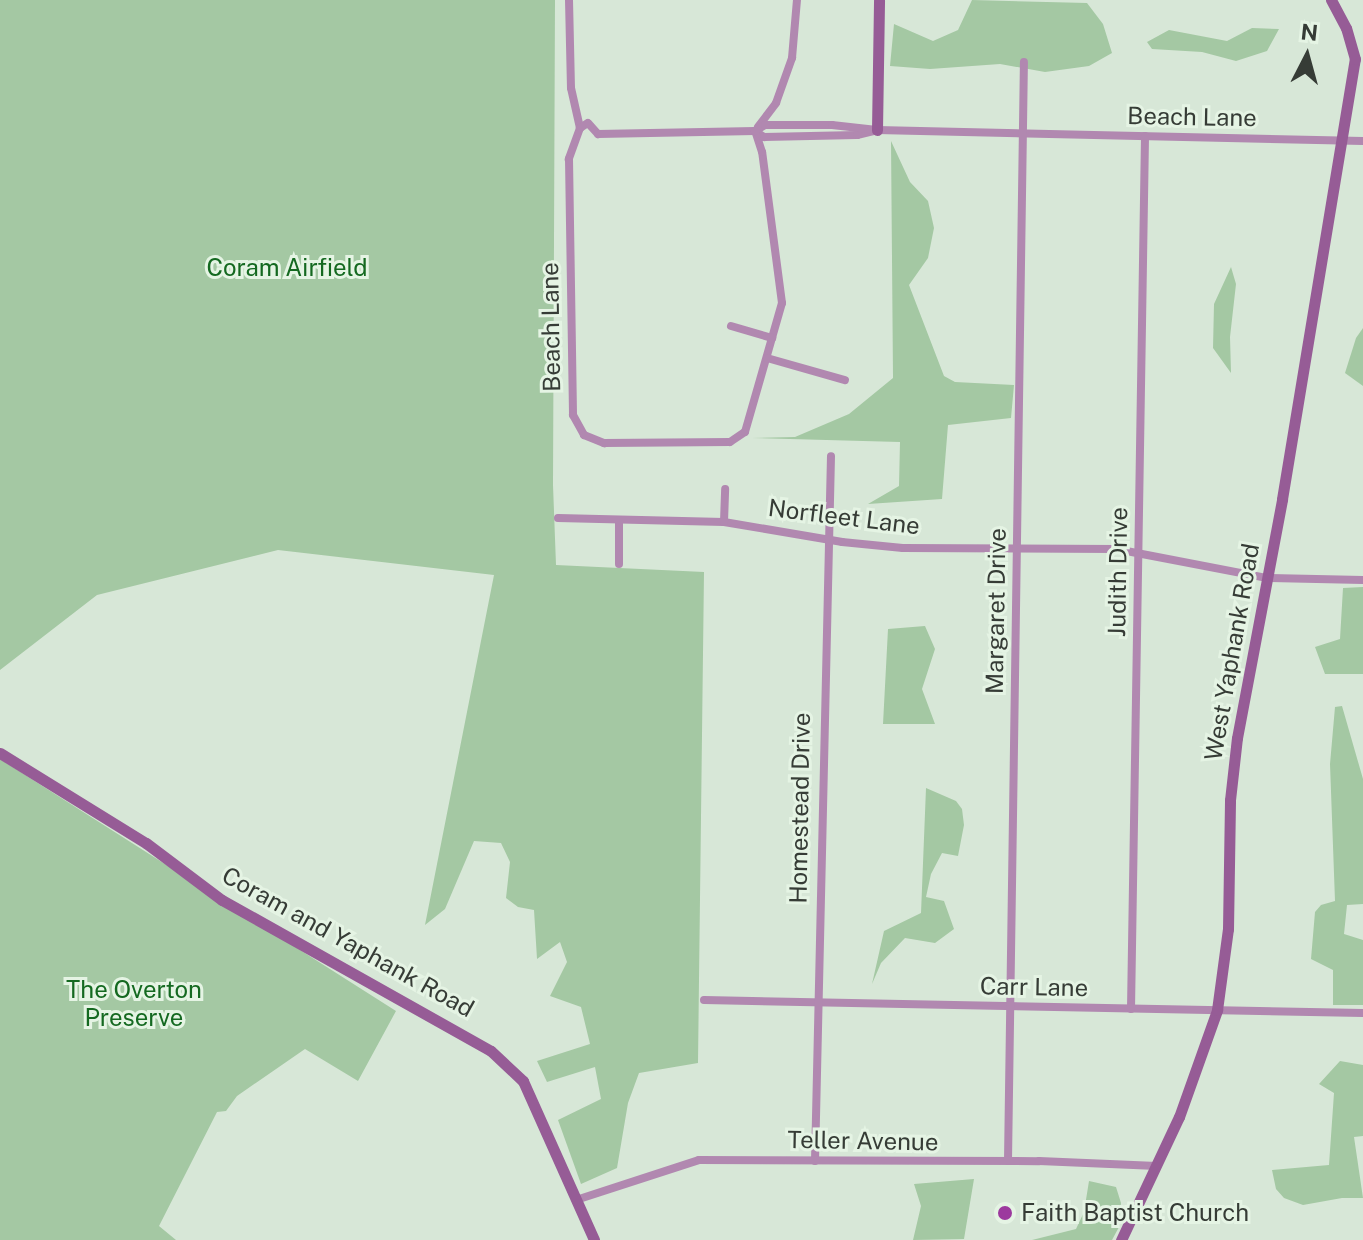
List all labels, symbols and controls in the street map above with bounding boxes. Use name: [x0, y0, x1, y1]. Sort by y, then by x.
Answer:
north arrow: [1267, 16, 1347, 96]
text: N: [1300, 18, 1319, 46]
street label: Beach Lane: [1127, 101, 1257, 133]
park label: Coram Airfield: [206, 254, 368, 282]
street label: Beach Lane: [535, 262, 567, 392]
street label: Norfleet Lane: [766, 493, 922, 541]
street label: Judith Drive: [1102, 507, 1134, 637]
street label: Margaret Drive: [980, 528, 1012, 694]
street label: West Yaphank Road: [1199, 541, 1265, 763]
street label: Homestead Drive: [784, 712, 816, 904]
street label: Coram and Yaphank Road: [217, 861, 479, 1023]
street label: Carr Lane: [980, 972, 1088, 1002]
park label: The Overton Preserve: [66, 976, 202, 1032]
street label: Teller Avenue: [787, 1125, 939, 1157]
place label: Faith Baptist Church: [1021, 1199, 1249, 1227]
marker: Faith Baptist Church: [996, 1204, 1014, 1222]

